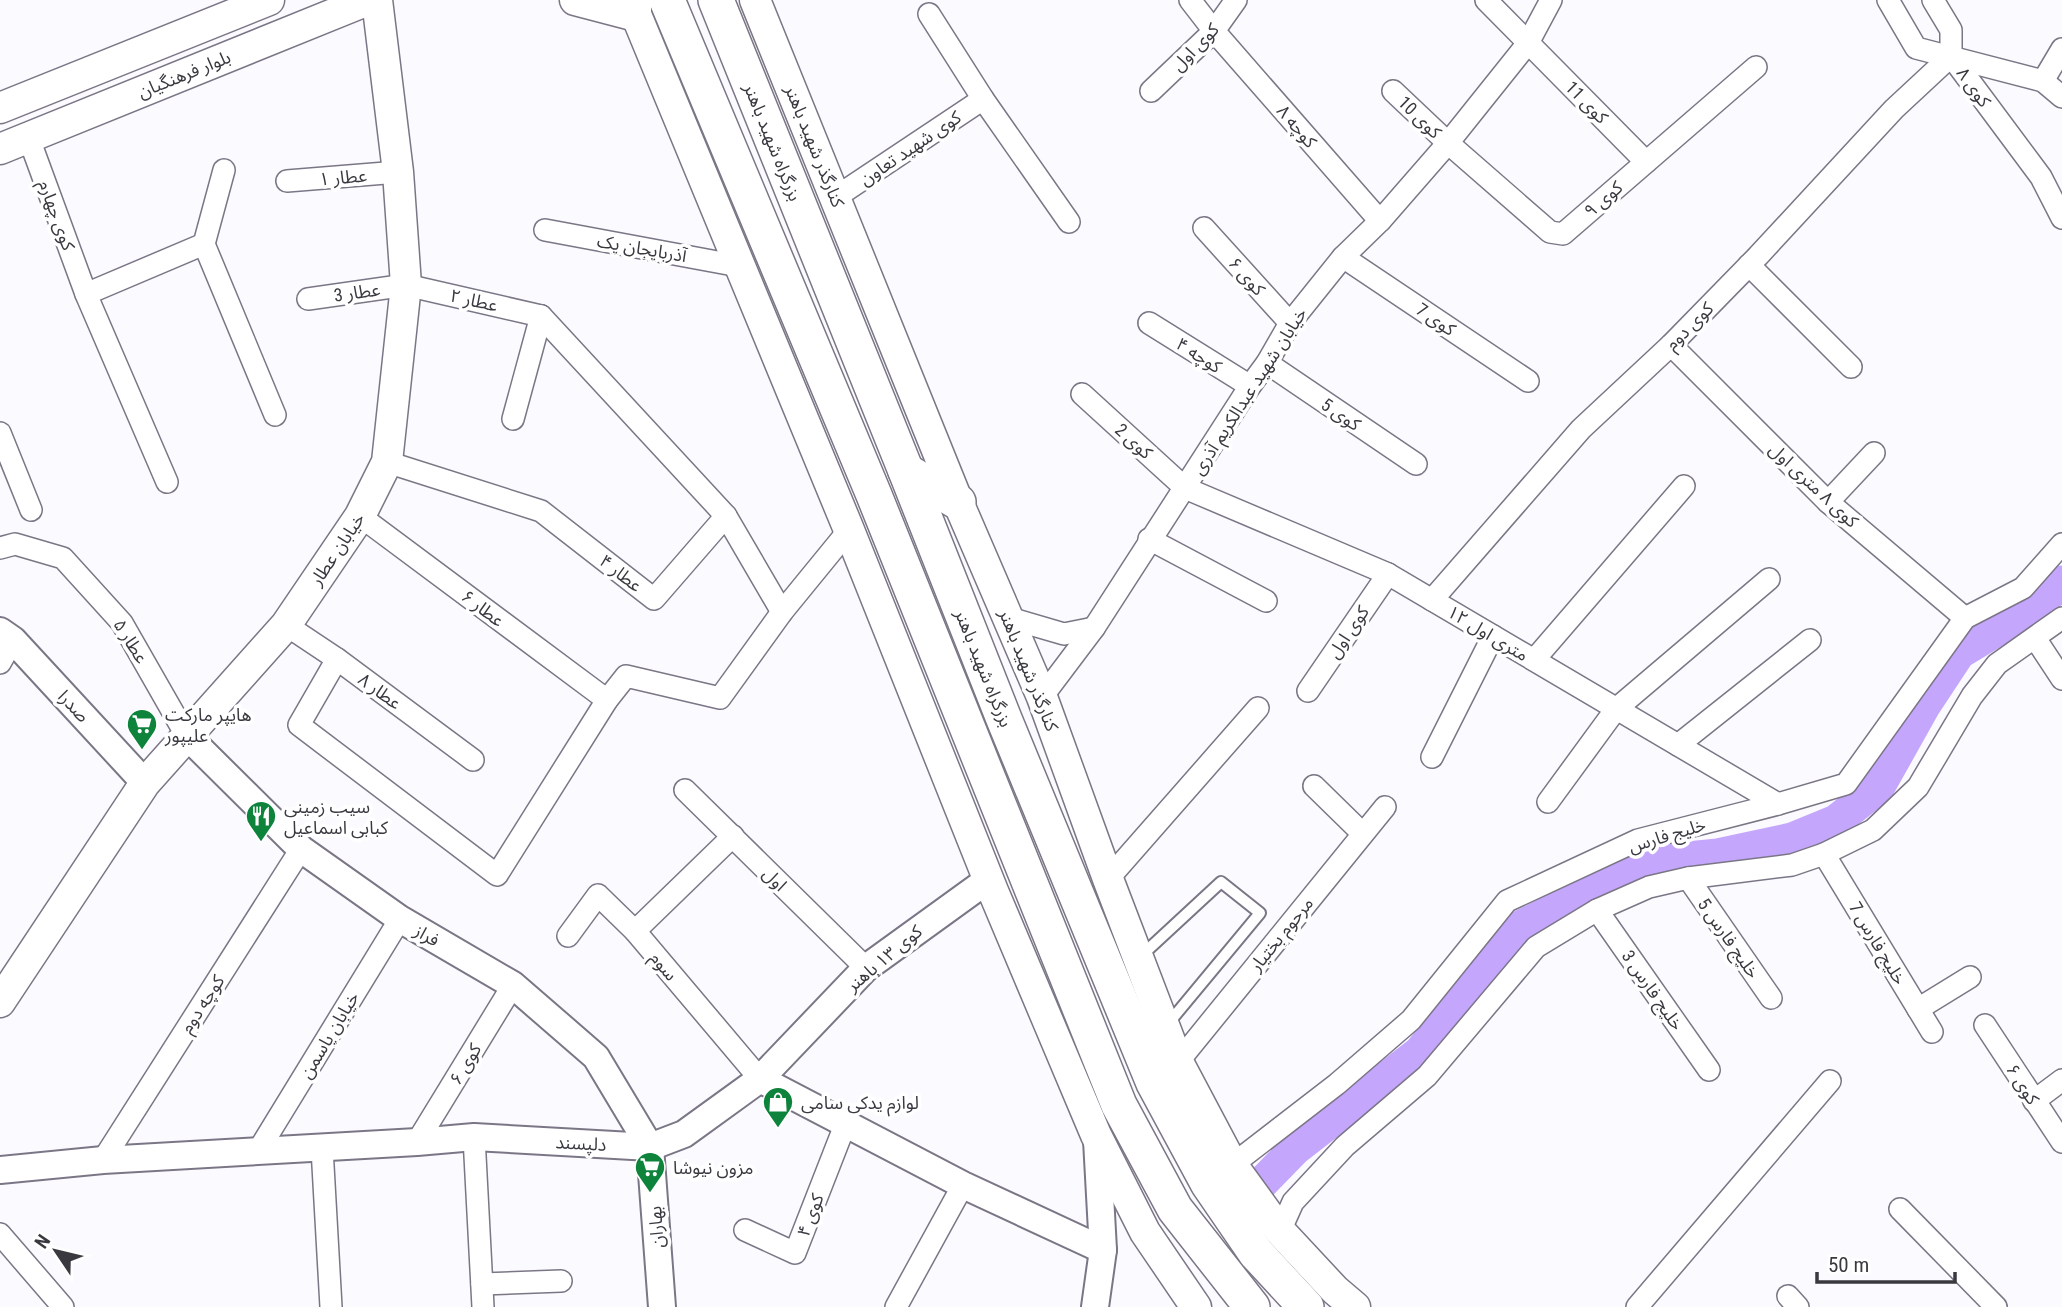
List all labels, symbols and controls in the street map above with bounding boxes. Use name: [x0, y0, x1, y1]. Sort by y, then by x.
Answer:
street label: کوی اول: [1167, 18, 1224, 76]
street label: بلوار فرهنگیان: [135, 46, 234, 103]
street label: کوی ۸: [1952, 63, 1996, 112]
street label: کوی 11: [1561, 76, 1613, 129]
street label: بزرگراه شهید باهنر: [739, 79, 806, 204]
street label: کنارگذر شهید باهنر: [780, 81, 849, 211]
street label: کوی 10: [1393, 92, 1446, 144]
street label: کوچه ۸: [1272, 100, 1322, 153]
street label: کوی شهید تعاون: [855, 106, 966, 190]
street label: عطار ۱: [318, 164, 368, 191]
street label: کوی ۹: [1579, 176, 1628, 222]
street label: کوی چهارم: [31, 177, 80, 255]
street label: آذربایجان یک: [595, 230, 689, 267]
street label: کوی ۶: [1224, 253, 1270, 300]
street label: عطار 3: [332, 278, 382, 307]
street label: عطار ۲: [448, 284, 500, 317]
street label: کوی دوم: [1661, 297, 1721, 357]
street label: کوی 7: [1412, 298, 1460, 341]
street label: خیابان شهید عبدالکریم آذری: [1187, 304, 1313, 480]
street label: کوچه ۴: [1172, 333, 1226, 378]
street label: کوی 5: [1317, 393, 1365, 436]
street label: کوی 2: [1110, 419, 1157, 464]
street label: کوی ۸ متری اول: [1764, 438, 1863, 533]
street label: خیابان عطار: [305, 509, 370, 591]
street label: عطار ۴: [595, 550, 646, 597]
street label: عطار ۶: [457, 585, 509, 632]
street label: کوی اول: [1323, 601, 1374, 663]
street label: ۱۲ متری اول: [1443, 601, 1532, 666]
street label: بزرگراه شهید باهنر: [950, 605, 1017, 730]
street label: کنارگذر شهید باهنر: [994, 605, 1063, 735]
street label: عطار ۵: [109, 615, 153, 667]
street label: عطار ۸: [354, 668, 406, 714]
street label: صدرا: [53, 686, 94, 727]
place label: هایپر مارکت علیپور: [164, 704, 252, 747]
supermarket icon: هایپر مارکت علیپور: [125, 707, 159, 751]
place label: سیب زمینی کبابی اسماعیل: [284, 796, 389, 839]
restaurant icon: سیب زمینی کبابی اسماعیل: [244, 799, 278, 843]
street label: خلیج فارس: [1626, 813, 1709, 860]
street label: اول: [758, 863, 791, 896]
street label: مرحوم بختیار: [1244, 893, 1320, 979]
street label: خلیج فارس 5: [1691, 894, 1764, 984]
street label: خلیج فارس 7: [1843, 898, 1911, 990]
street label: فراز: [409, 919, 443, 951]
street label: کوی ۱۳ باهنر: [841, 920, 927, 997]
street label: خلیج فارس 3: [1615, 946, 1688, 1036]
street label: سوم: [643, 947, 682, 987]
street label: کوچه دوم: [176, 971, 232, 1039]
street label: خیابان یاسمن: [295, 988, 364, 1083]
street label: کوی ۶: [445, 1039, 486, 1089]
street label: کوی ۶: [2001, 1060, 2044, 1109]
shop icon: لوازم یدکی سامی: [761, 1085, 795, 1129]
place label: لوازم یدکی سامی: [801, 1092, 919, 1117]
street label: دلپسند: [555, 1131, 607, 1156]
supermarket icon: مزون نیوشا: [633, 1150, 667, 1194]
place label: مزون نیوشا: [673, 1157, 754, 1179]
street label: کوی ۴: [792, 1190, 829, 1240]
street label: بهاران: [644, 1205, 669, 1249]
north arrow: [21, 1216, 91, 1286]
text: N: [30, 1230, 55, 1253]
scale bar: [1817, 1240, 1955, 1284]
text: 50 m: [1828, 1253, 1869, 1277]

